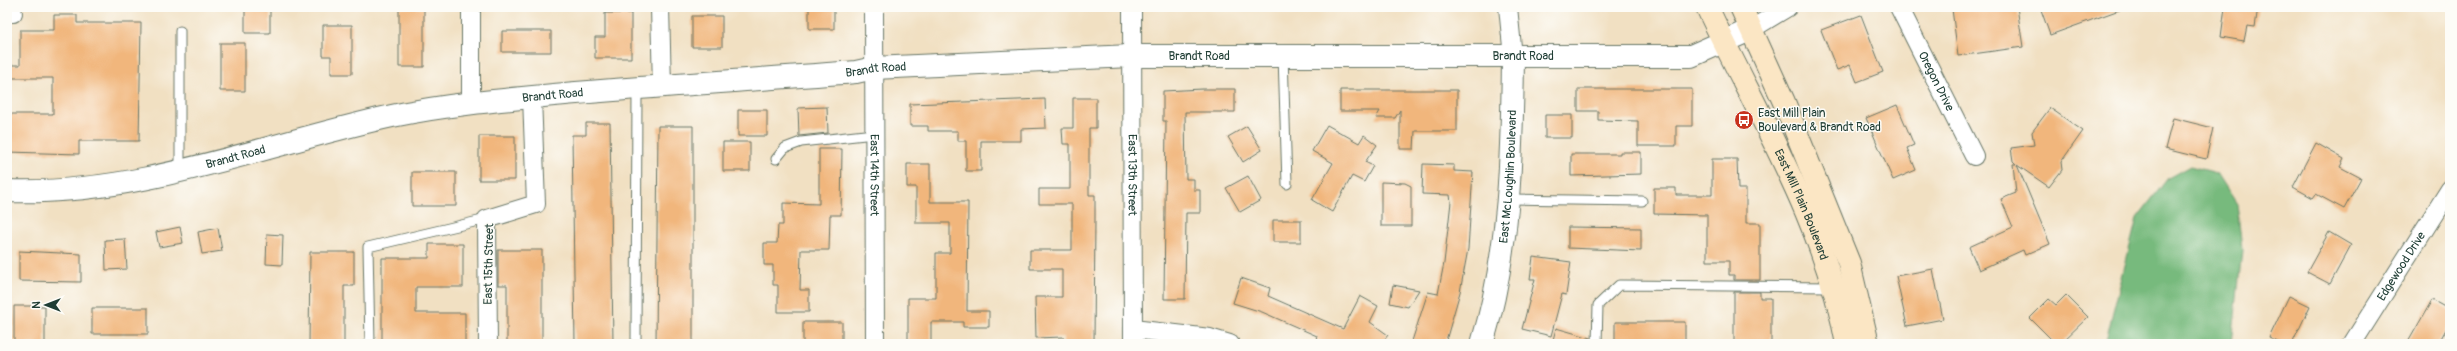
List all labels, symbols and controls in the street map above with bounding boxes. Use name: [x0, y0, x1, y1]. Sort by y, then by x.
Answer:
street label: Brandt Road: [1169, 49, 1230, 64]
street label: Brandt Road: [1493, 49, 1554, 64]
street label: Oregon Drive: [1915, 49, 1958, 114]
street label: Brandt Road: [845, 59, 907, 80]
street label: Brandt Road: [521, 85, 584, 105]
place label: East Mill Plain Boulevard & Brandt Road: [1758, 106, 1881, 135]
street label: East McLoughlin Boulevard: [1496, 109, 1520, 244]
bus stop icon: East Mill Plain Boulevard & Brandt Road: [1733, 109, 1755, 131]
street label: East 14th Street: [867, 134, 882, 216]
street label: East 13th Street: [1125, 134, 1140, 216]
street label: Brandt Road: [204, 142, 267, 172]
street label: East Mill Plain Boulevard: [1771, 147, 1832, 262]
street label: East 15th Street: [481, 223, 497, 305]
street label: Edgewood Drive: [2374, 229, 2429, 304]
north arrow: [26, 285, 66, 325]
text: N: [30, 301, 43, 309]

